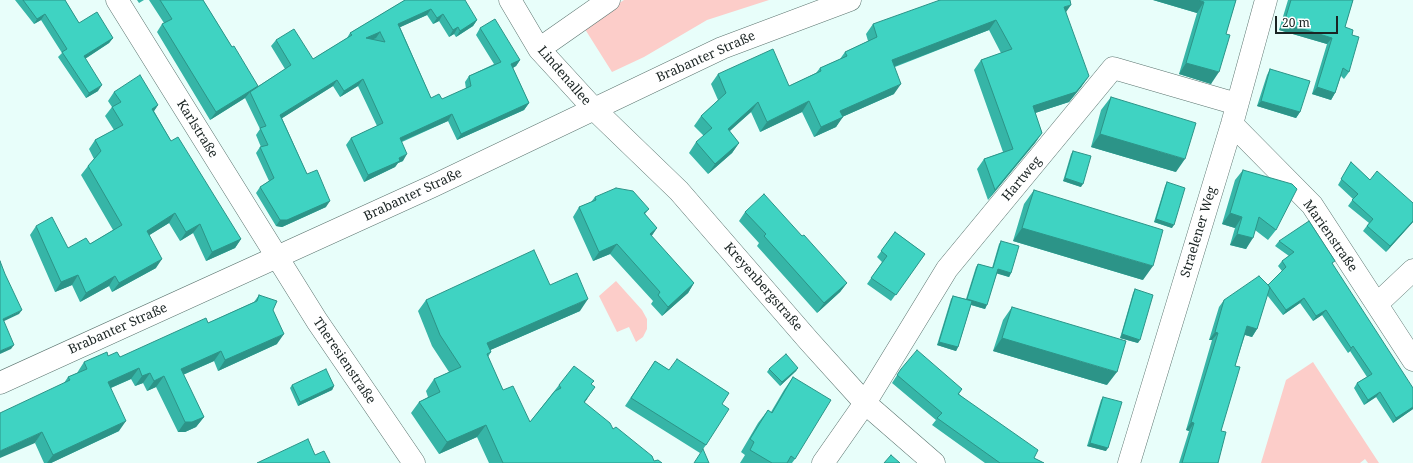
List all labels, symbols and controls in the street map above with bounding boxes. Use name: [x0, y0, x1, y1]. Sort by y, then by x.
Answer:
scale bar: [1277, 8, 1340, 34]
text: 20 m: [1282, 14, 1310, 31]
street label: Brabanter Straße: [654, 28, 758, 86]
street label: Lindenallee: [534, 43, 594, 109]
street label: Karlstraße: [173, 97, 221, 161]
street label: Hartweg: [999, 154, 1045, 204]
street label: Brabanter Straße: [361, 165, 465, 225]
street label: Straelener Weg: [1178, 185, 1220, 279]
street label: Marienstraße: [1299, 197, 1361, 275]
street label: Kreyenbergstraße: [720, 240, 806, 334]
street label: Brabanter Straße: [66, 300, 170, 358]
street label: Theresienstraße: [309, 315, 379, 407]

